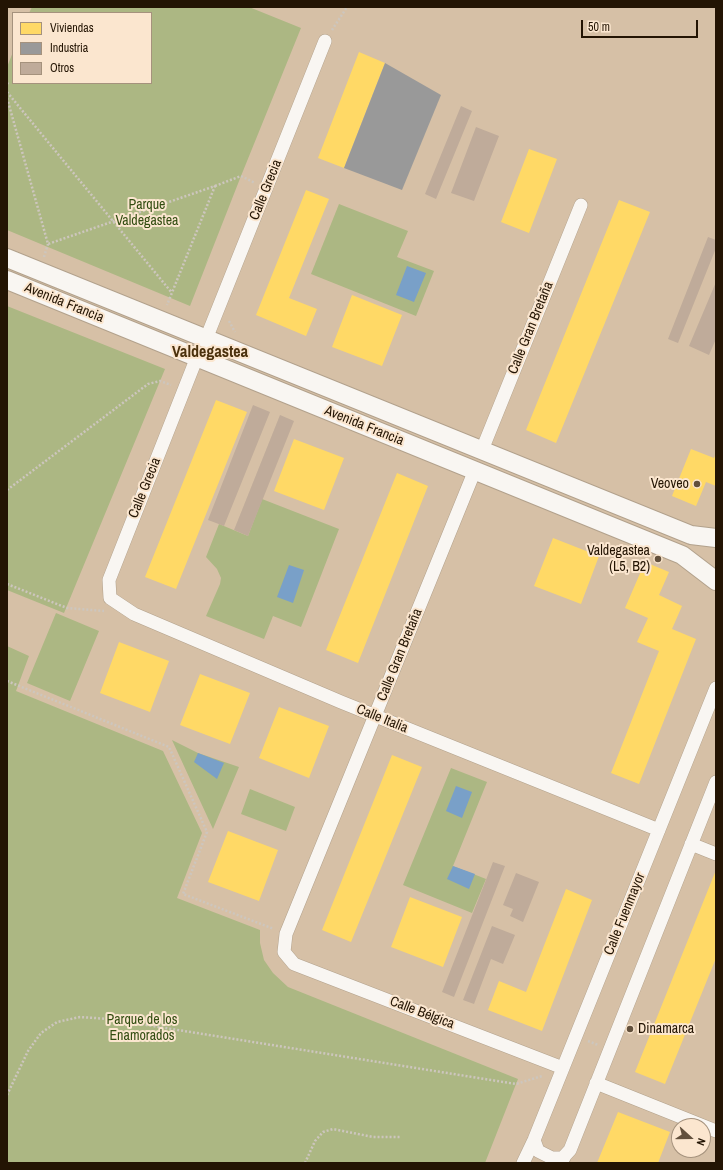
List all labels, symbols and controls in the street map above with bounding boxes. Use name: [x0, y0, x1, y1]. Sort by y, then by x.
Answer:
legend: [12, 12, 152, 84]
scale bar: [583, 12, 700, 38]
text: 50 m: [588, 19, 610, 35]
text: Viviendas: [50, 20, 94, 36]
text: Industria: [50, 40, 88, 56]
text: Otros: [50, 60, 74, 76]
street label: Calle Grecia: [246, 157, 286, 223]
park label: Parque Valdegastea: [116, 197, 178, 230]
street label: Avenida Francia: [22, 279, 106, 327]
street label: Calle Gran Bretaña: [505, 279, 557, 377]
district label: Valdegastea: [172, 343, 248, 363]
street label: Avenida Francia: [322, 402, 406, 450]
street label: Calle Grecia: [125, 455, 165, 521]
place label: Veoveo: [651, 476, 689, 492]
marker: Veoveo: [692, 479, 702, 489]
place label: Valdegastea (L5, B2): [587, 543, 650, 576]
marker: Valdegastea (L5, B2): [653, 554, 663, 564]
street label: Calle Gran Bretaña: [374, 606, 426, 704]
street label: Calle Italia: [354, 701, 410, 737]
street label: Calle Fuenmayor: [601, 870, 649, 958]
street label: Calle Bélgica: [387, 993, 457, 1033]
park label: Parque de los Enamorados: [107, 1012, 177, 1044]
place label: Dinamarca: [638, 1021, 694, 1037]
marker: Dinamarca: [625, 1024, 635, 1034]
north arrow: [671, 1118, 711, 1158]
text: N: [694, 1136, 709, 1147]

